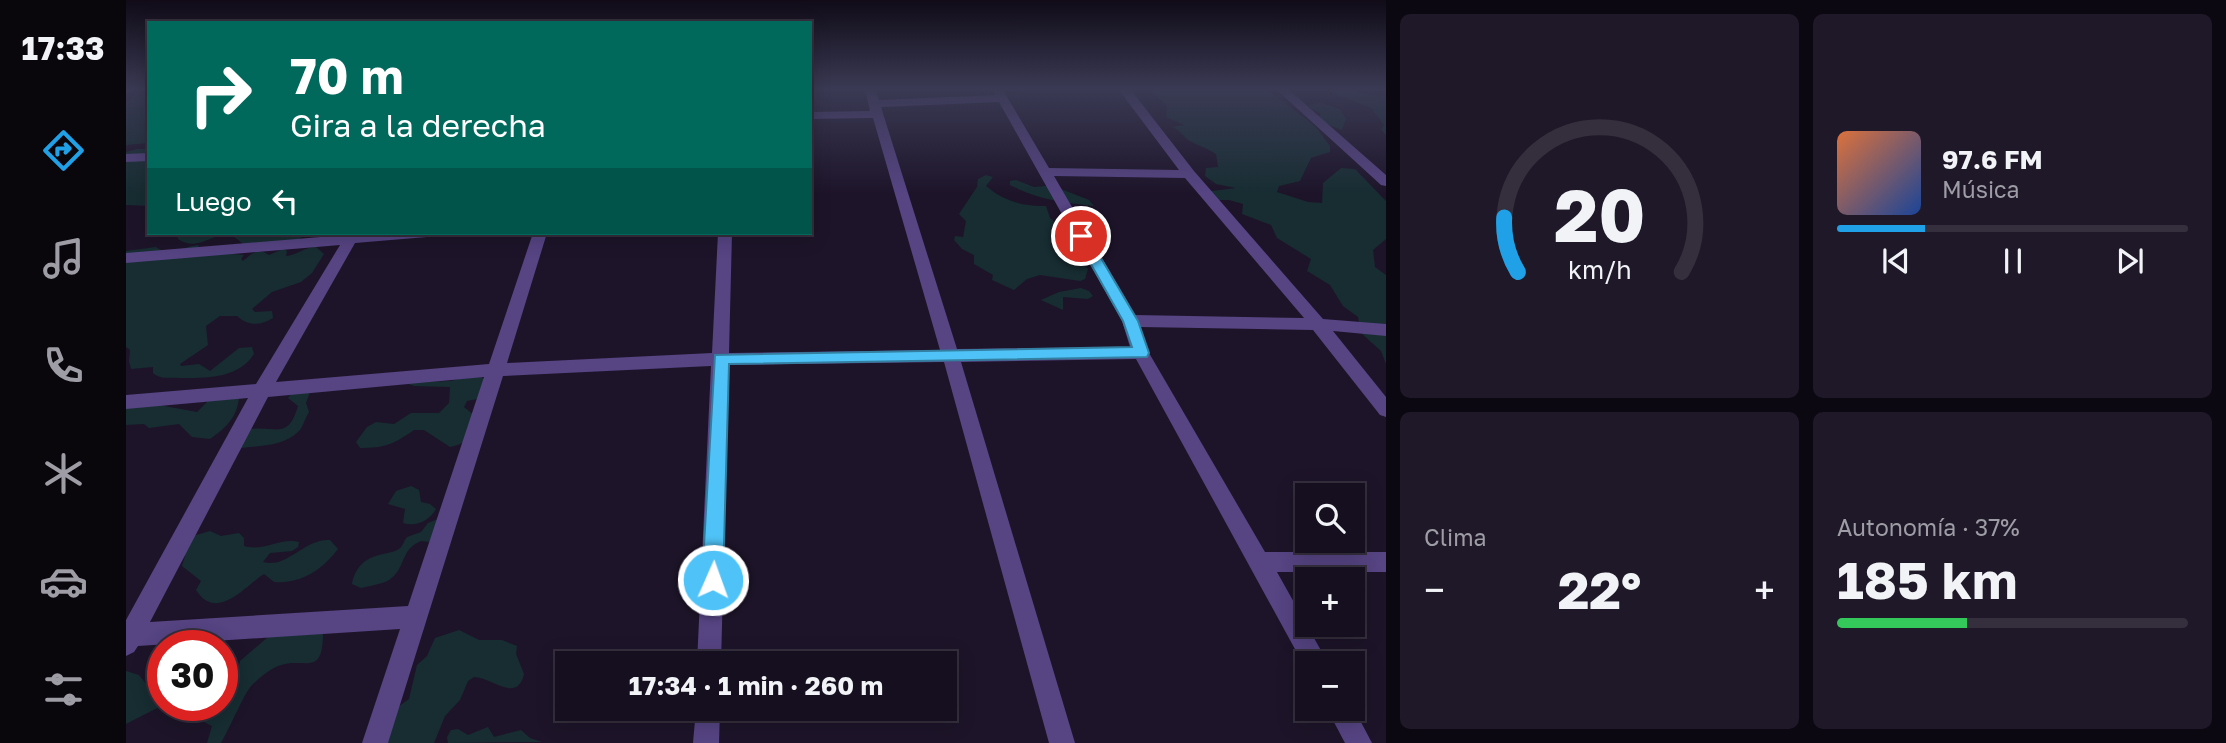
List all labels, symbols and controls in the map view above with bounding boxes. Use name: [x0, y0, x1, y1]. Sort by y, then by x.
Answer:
text: 17:33: [21, 29, 105, 67]
text: 70 m: [290, 46, 404, 105]
icon: right: [175, 49, 266, 140]
text: Gira a la derecha: [290, 106, 546, 144]
icon: directions: [39, 126, 88, 175]
text: 97.6 FM: [1942, 144, 2043, 175]
text: 20: [1554, 171, 1645, 258]
text: Música: [1942, 175, 2020, 203]
icon: left: [266, 182, 304, 220]
text: Luego: [175, 186, 252, 217]
pin: [1051, 206, 1111, 266]
icon: arrive: [1062, 217, 1100, 255]
icon: music: [39, 234, 88, 283]
icon: previous: [1877, 242, 1915, 280]
icon: pause: [1994, 242, 2032, 280]
icon: next: [2111, 242, 2149, 280]
text: km/h: [1568, 254, 1631, 285]
icon: phone: [39, 341, 88, 390]
icon: climate: [39, 449, 88, 498]
map controls: [1295, 483, 1365, 721]
button: search: [1295, 483, 1365, 553]
text: Autonomía · 37%: [1837, 513, 2020, 541]
text: Clima: [1424, 523, 1487, 551]
position arrow: [676, 543, 750, 617]
text: 185 km: [1837, 548, 2017, 610]
icon: car: [39, 557, 88, 606]
text: 22°: [1558, 558, 1641, 620]
button: +: [1295, 567, 1365, 637]
text: −: [1424, 567, 1445, 612]
text: +: [1754, 567, 1775, 612]
speed limit sign: 30: [147, 630, 238, 721]
button: −: [1295, 651, 1365, 721]
icon: filters: [39, 665, 88, 714]
text: 17:34 · 1 min · 260 m: [629, 670, 883, 701]

